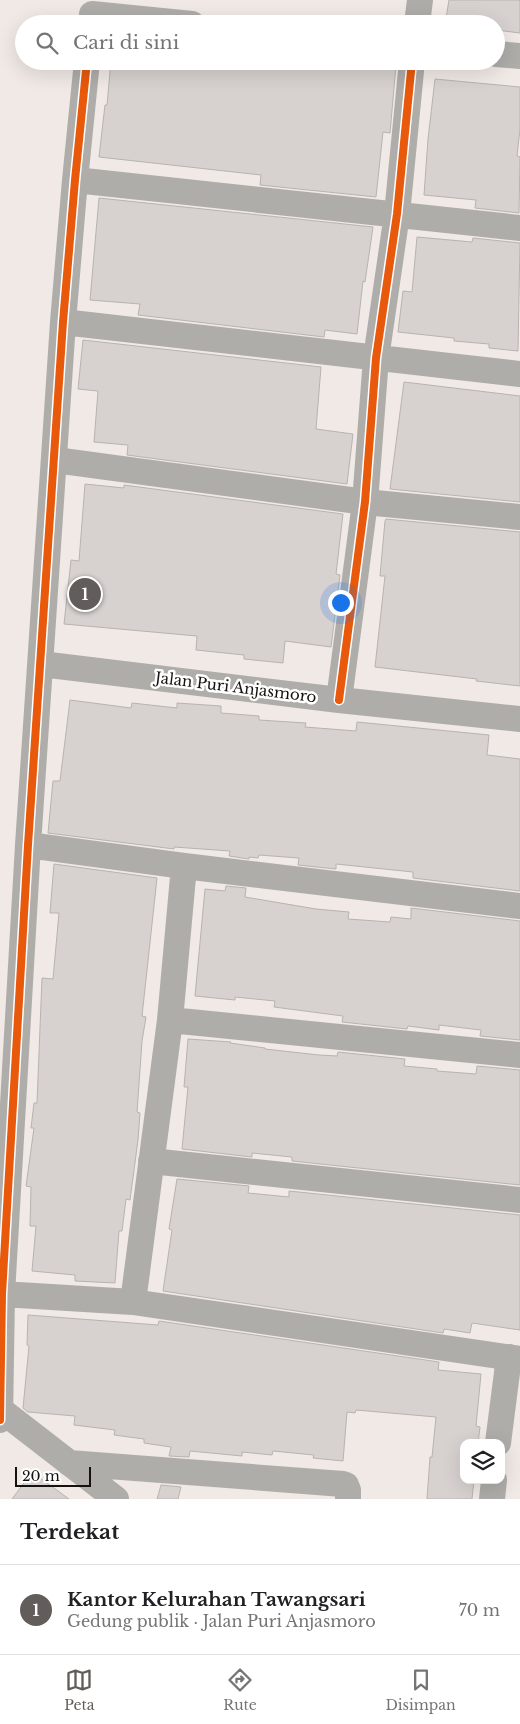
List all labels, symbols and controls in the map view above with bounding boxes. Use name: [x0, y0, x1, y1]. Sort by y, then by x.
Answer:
search box: [15, 15, 505, 70]
icon: search: [33, 29, 61, 57]
text: Cari di sini: [73, 31, 179, 54]
pin: 1: [69, 575, 101, 613]
your location: [328, 590, 354, 616]
street label: Jalan Puri Anjasmoro: [152, 667, 318, 706]
map controls: [460, 1439, 505, 1484]
button: layers: [460, 1439, 505, 1484]
scale bar: [15, 1464, 91, 1487]
text: 20 m: [22, 1467, 60, 1485]
text: Terdekat: [20, 1519, 119, 1545]
text: Kantor Kelurahan Tawangsari: [67, 1588, 366, 1611]
text: 1: [33, 1600, 39, 1620]
text: 70 m: [459, 1600, 500, 1620]
text: Gedung publik · Jalan Puri Anjasmoro: [67, 1611, 376, 1631]
tab: Peta: [64, 1666, 95, 1714]
tab: Rute: [223, 1666, 257, 1714]
tab: Disimpan: [385, 1666, 456, 1714]

